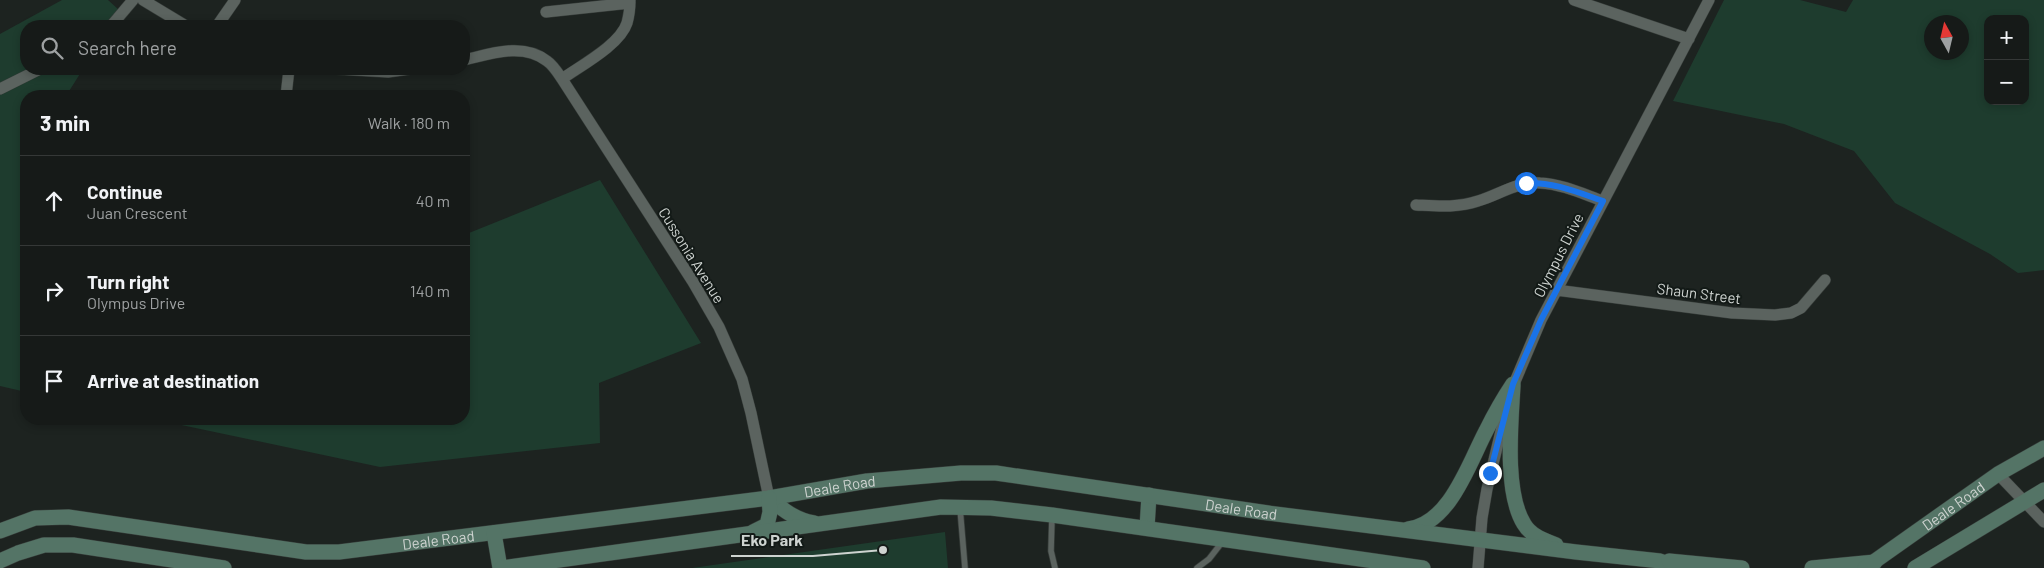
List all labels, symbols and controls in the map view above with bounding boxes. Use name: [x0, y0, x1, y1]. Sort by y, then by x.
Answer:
north arrow: [1924, 15, 1969, 60]
map controls: [1984, 15, 2029, 105]
button: +: [1984, 15, 2029, 60]
search box: [20, 20, 470, 75]
icon: search: [38, 34, 66, 62]
text: Search here: [78, 36, 177, 59]
button: −: [1984, 60, 2029, 105]
text: 3 min: [40, 110, 90, 135]
text: Walk · 180 m: [368, 113, 450, 132]
route start: [1515, 172, 1538, 195]
text: Continue: [87, 180, 163, 203]
icon: ahead: [40, 187, 68, 215]
text: 40 m: [416, 191, 450, 210]
text: Juan Crescent: [87, 203, 188, 222]
street label: Cussonia Avenue: [655, 204, 729, 306]
street label: Olympus Drive: [1529, 210, 1587, 300]
text: Turn right: [87, 270, 169, 293]
icon: right: [40, 277, 68, 305]
street label: Shaun Street: [1656, 279, 1742, 307]
text: 140 m: [410, 281, 450, 300]
text: Olympus Drive: [87, 293, 185, 312]
icon: arrive: [40, 367, 68, 395]
text: Arrive at destination: [87, 369, 259, 392]
route end: [1479, 462, 1502, 485]
street label: Deale Road: [802, 471, 876, 501]
street label: Deale Road: [1918, 477, 1988, 534]
street label: Deale Road: [1204, 495, 1278, 523]
callout: Eko Park: [731, 525, 813, 556]
street label: Deale Road: [401, 526, 475, 553]
text: Eko Park: [741, 530, 803, 549]

